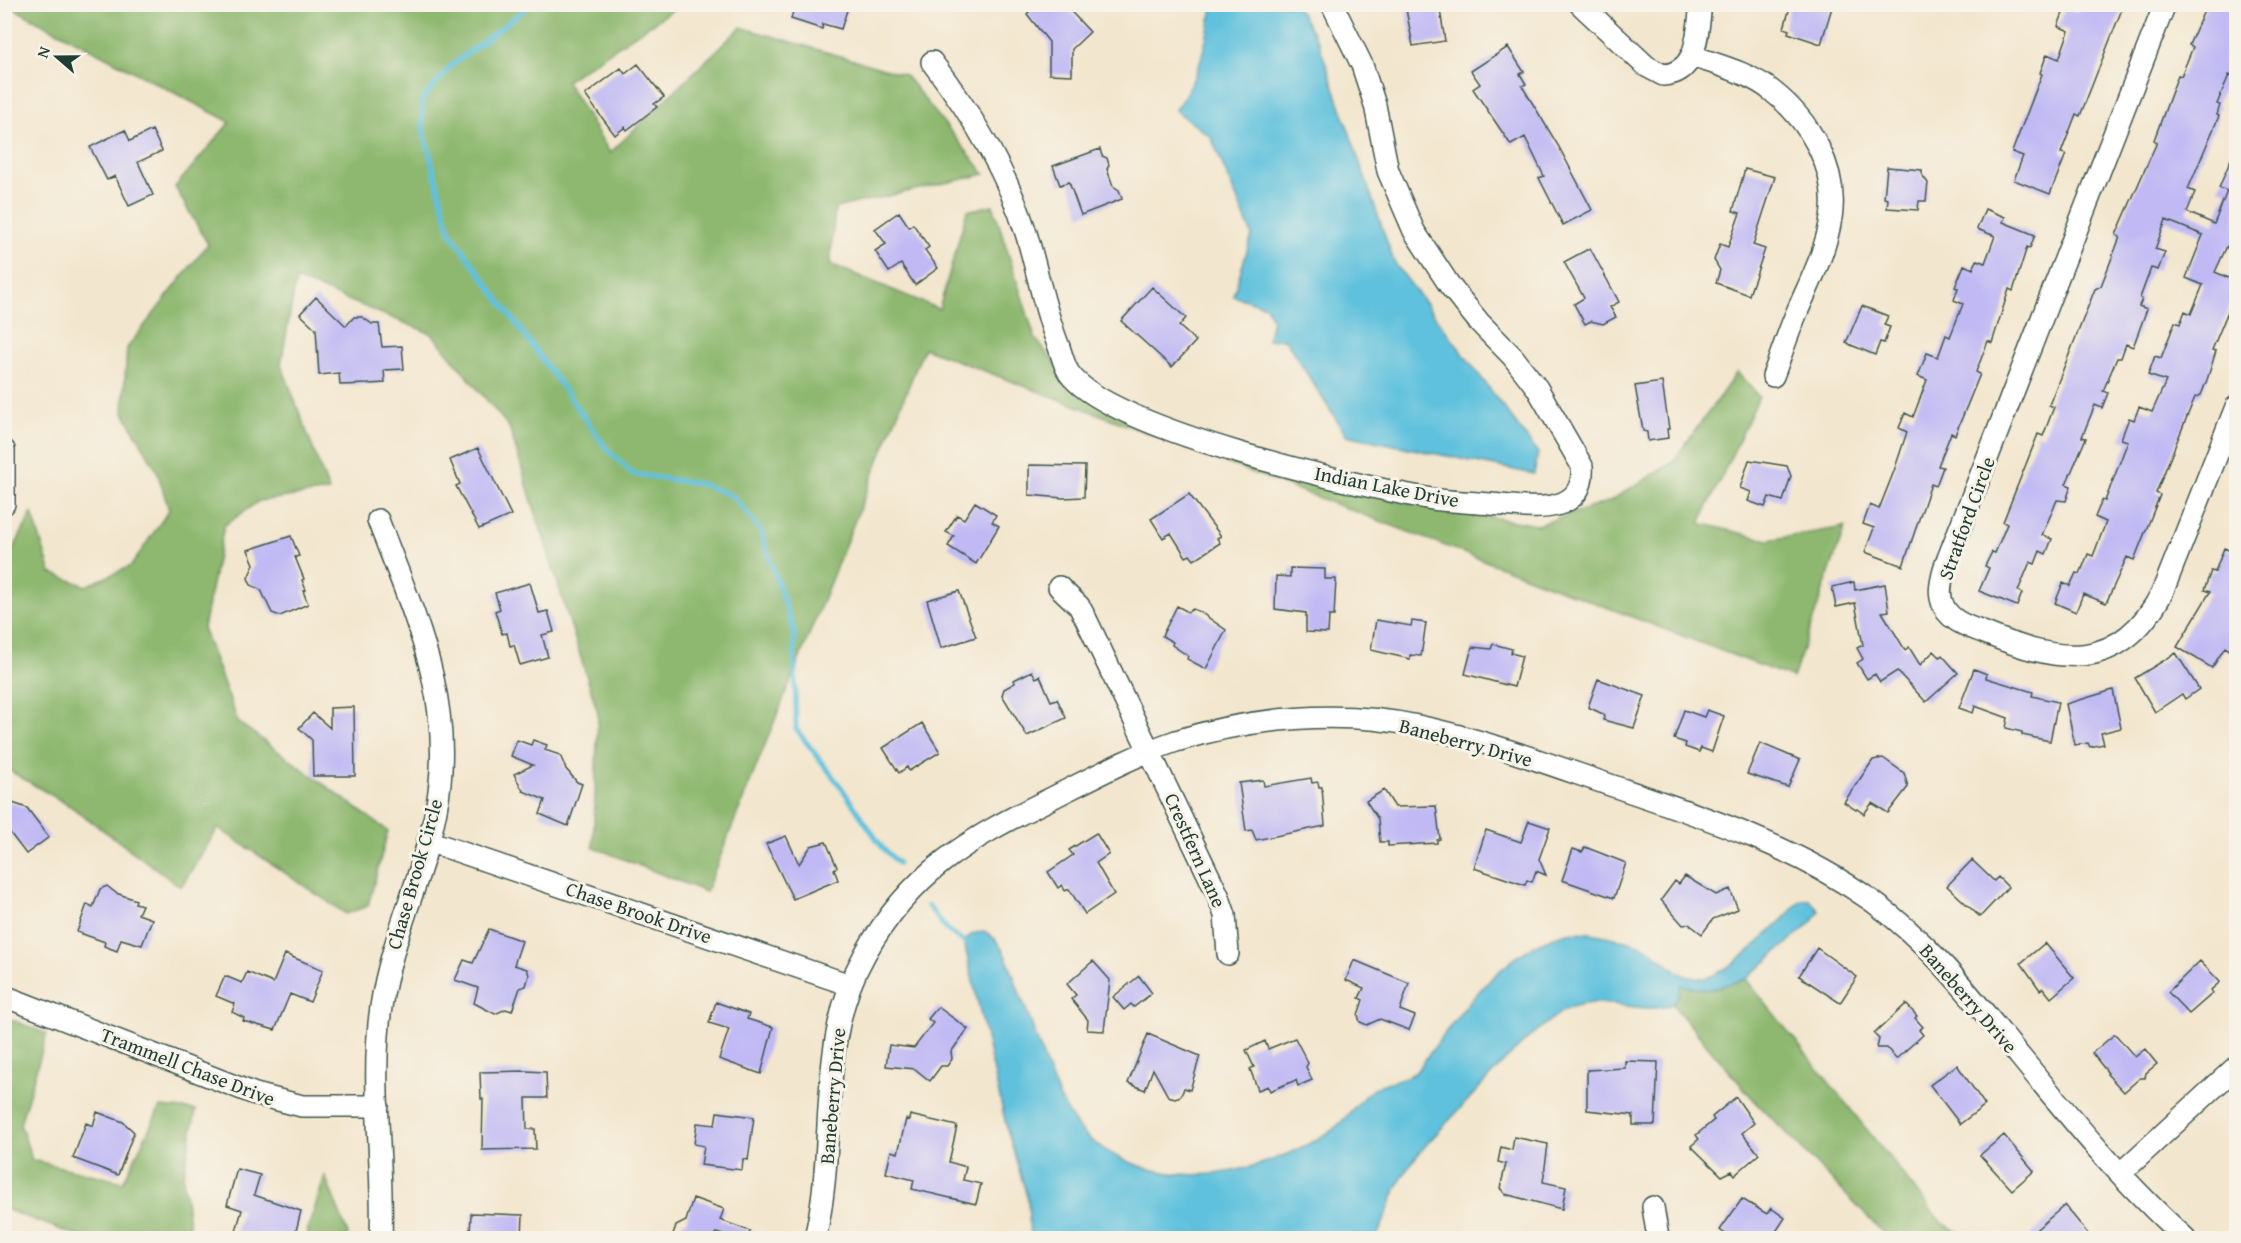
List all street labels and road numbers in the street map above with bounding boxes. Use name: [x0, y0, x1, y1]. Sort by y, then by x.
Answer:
street label: Stratford Circle: [1930, 452, 2002, 584]
street label: Indian Lake Drive: [1312, 458, 1462, 514]
street label: Baneberry Drive: [1396, 710, 1536, 774]
street label: Crestfern Lane: [1158, 788, 1234, 912]
street label: Chase Brook Circle: [379, 795, 449, 953]
street label: Chase Brook Drive: [562, 873, 716, 951]
street label: Baneberry Drive: [1913, 937, 2025, 1059]
street label: Trammell Chase Drive: [97, 1019, 279, 1113]
street label: Baneberry Drive: [812, 1027, 852, 1165]

